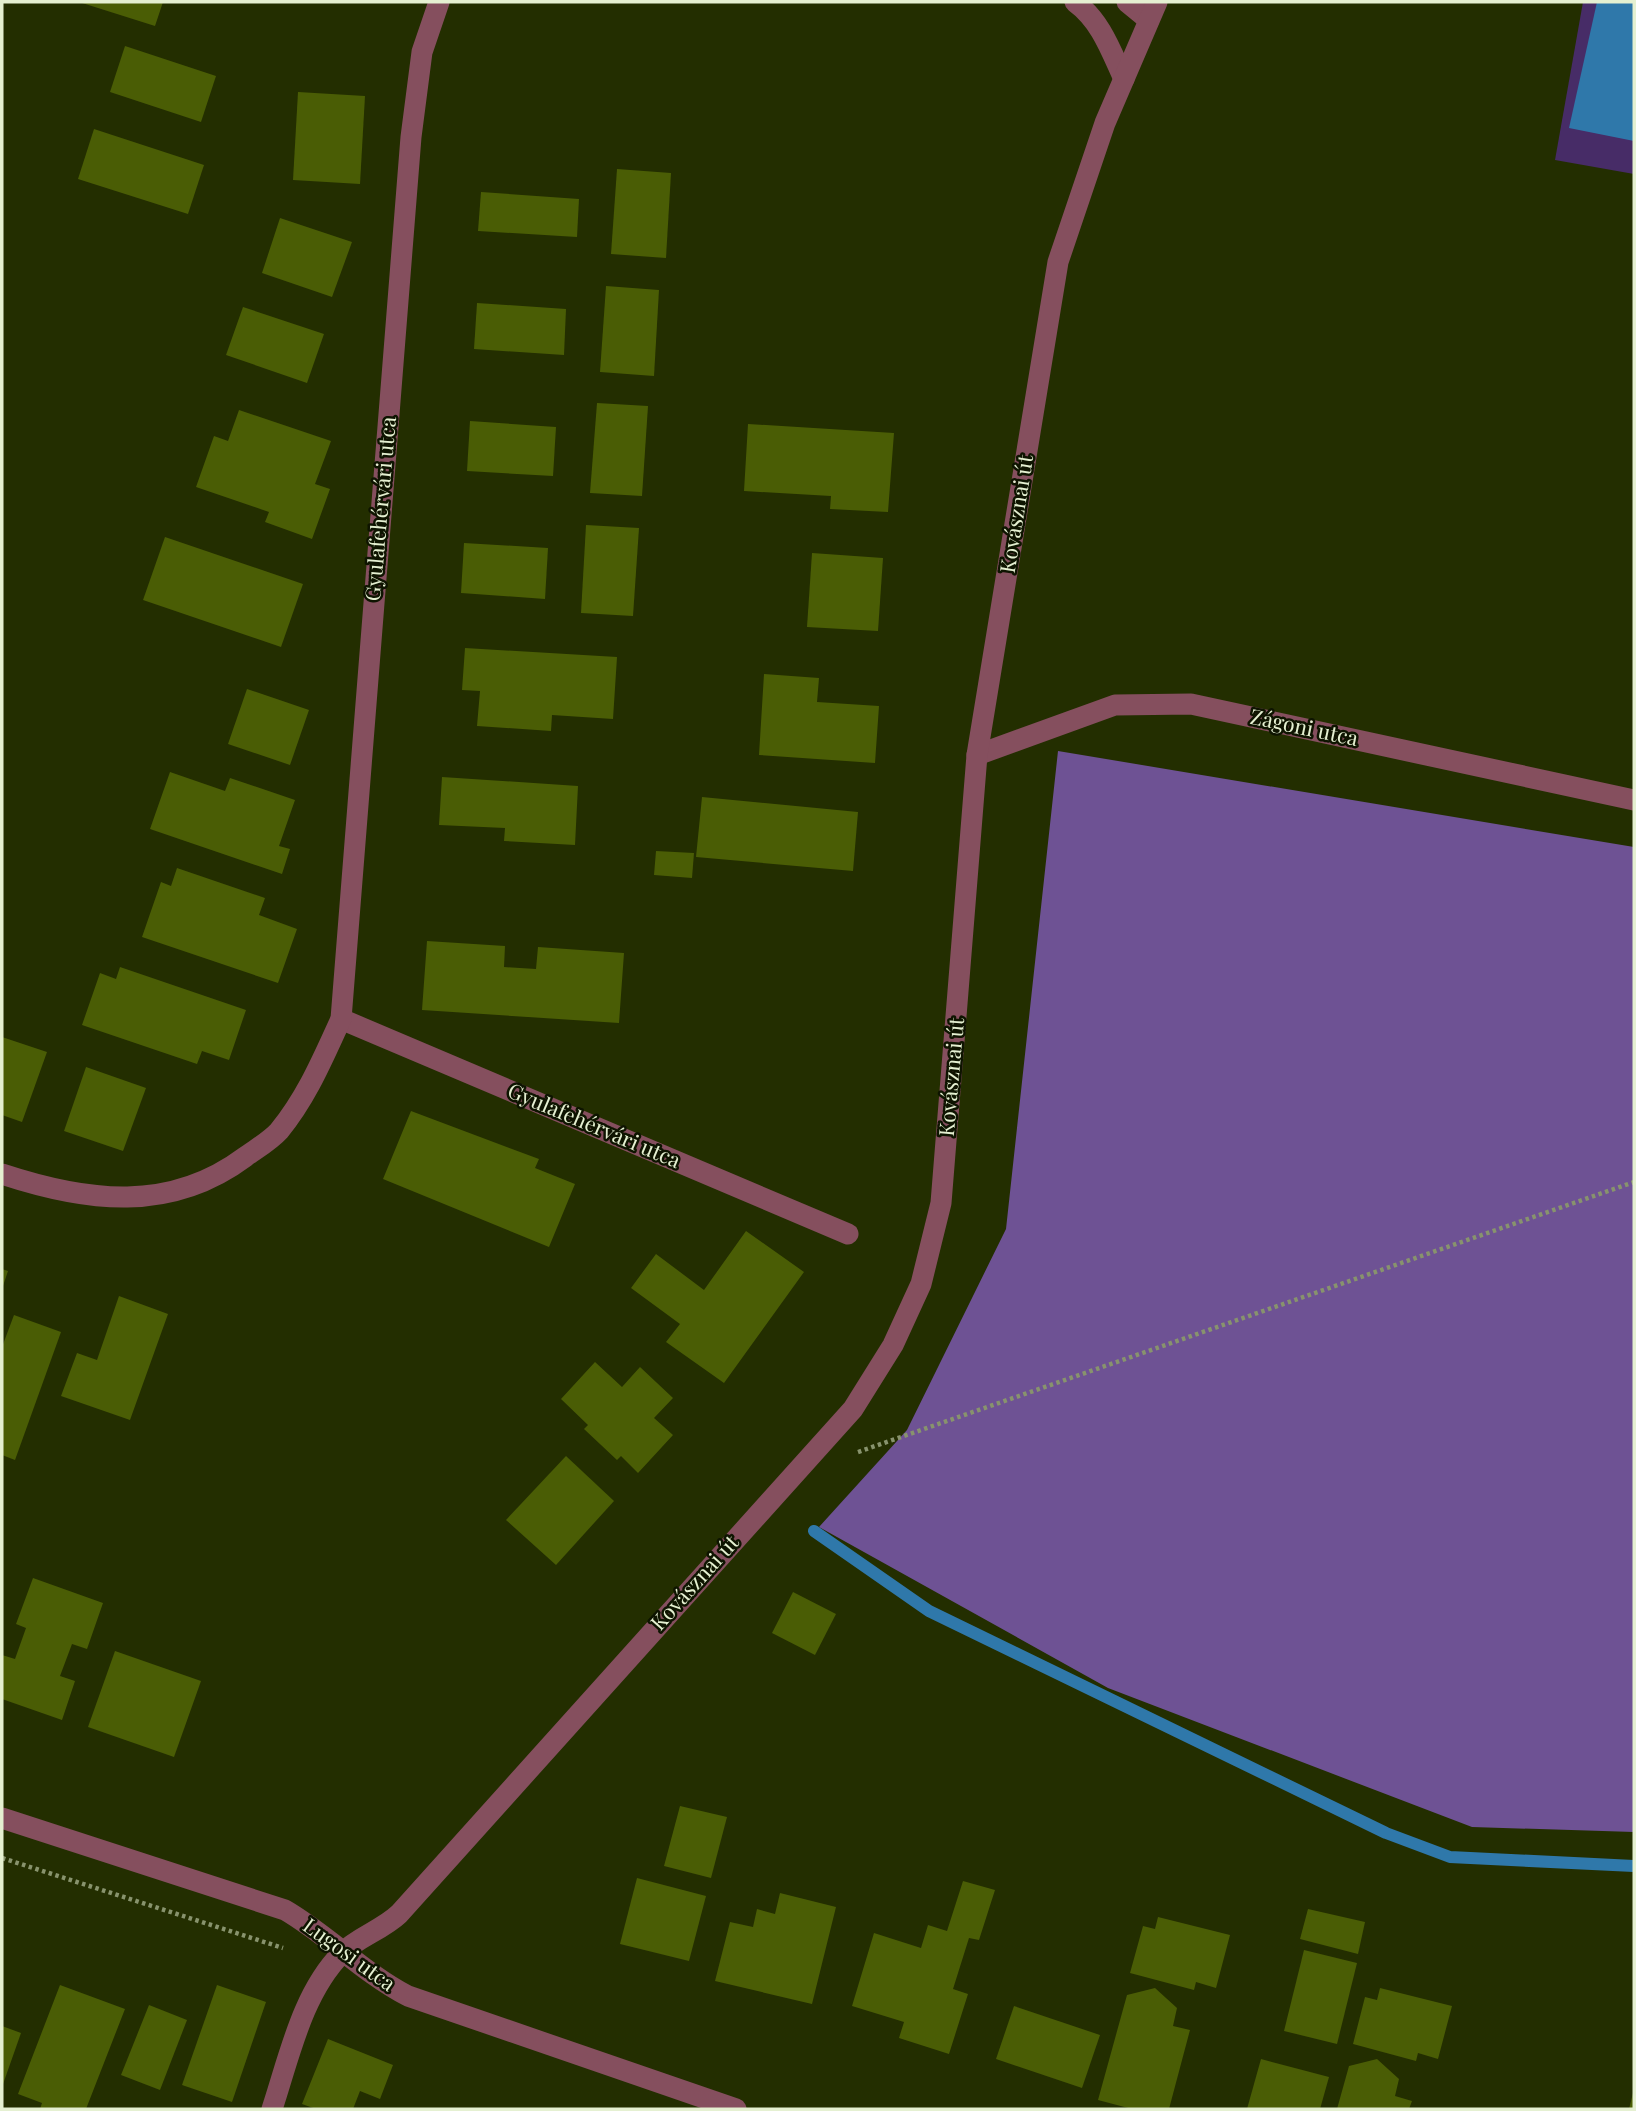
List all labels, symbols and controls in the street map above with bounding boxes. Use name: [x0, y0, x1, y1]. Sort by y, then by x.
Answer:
street label: Gyulafehérvári utca: [357, 415, 401, 602]
street label: Kovásznai út: [992, 452, 1038, 575]
street label: Zágoni utca: [1248, 701, 1361, 751]
street label: Kovásznai út: [931, 1016, 969, 1137]
street label: Gyulafehérvári utca: [504, 1075, 686, 1173]
street label: Kovásznai út: [643, 1528, 744, 1635]
street label: Lugosi utca: [298, 1910, 403, 1997]

